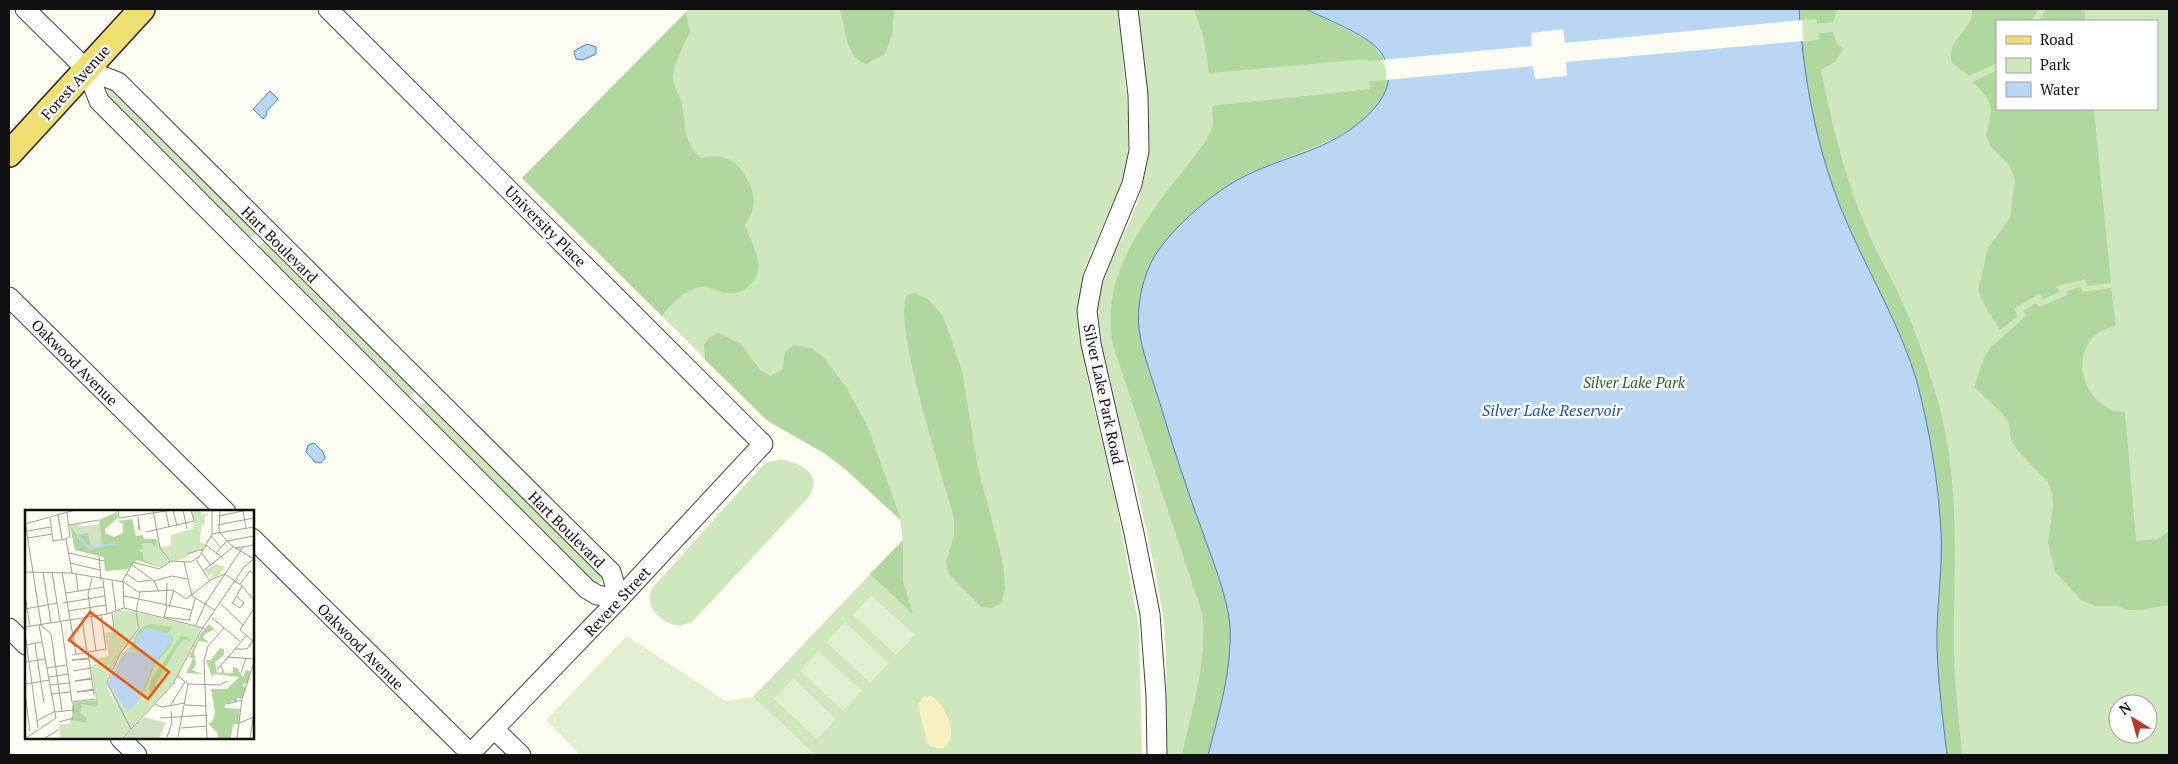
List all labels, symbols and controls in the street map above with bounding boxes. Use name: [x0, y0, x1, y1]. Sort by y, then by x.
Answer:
legend: [1996, 20, 2158, 110]
text: Road: [2040, 29, 2073, 49]
street label: Forest Avenue: [36, 40, 114, 124]
text: Park: [2040, 54, 2070, 74]
text: Water: [2040, 79, 2080, 99]
street label: University Place: [501, 181, 591, 271]
street label: Hart Boulevard: [237, 201, 323, 287]
street label: Oakwood Avenue: [27, 314, 123, 410]
street label: Silver Lake Park Road: [1079, 322, 1129, 466]
park label: Silver Lake Park: [1583, 372, 1686, 392]
water label: Silver Lake Reservoir: [1482, 399, 1623, 421]
street label: Hart Boulevard: [524, 486, 610, 572]
inset map: [25, 510, 254, 739]
street label: Revere Street: [580, 562, 655, 640]
street label: Oakwood Avenue: [313, 598, 409, 694]
north arrow: [2108, 694, 2158, 744]
text: N: [2115, 697, 2135, 719]

